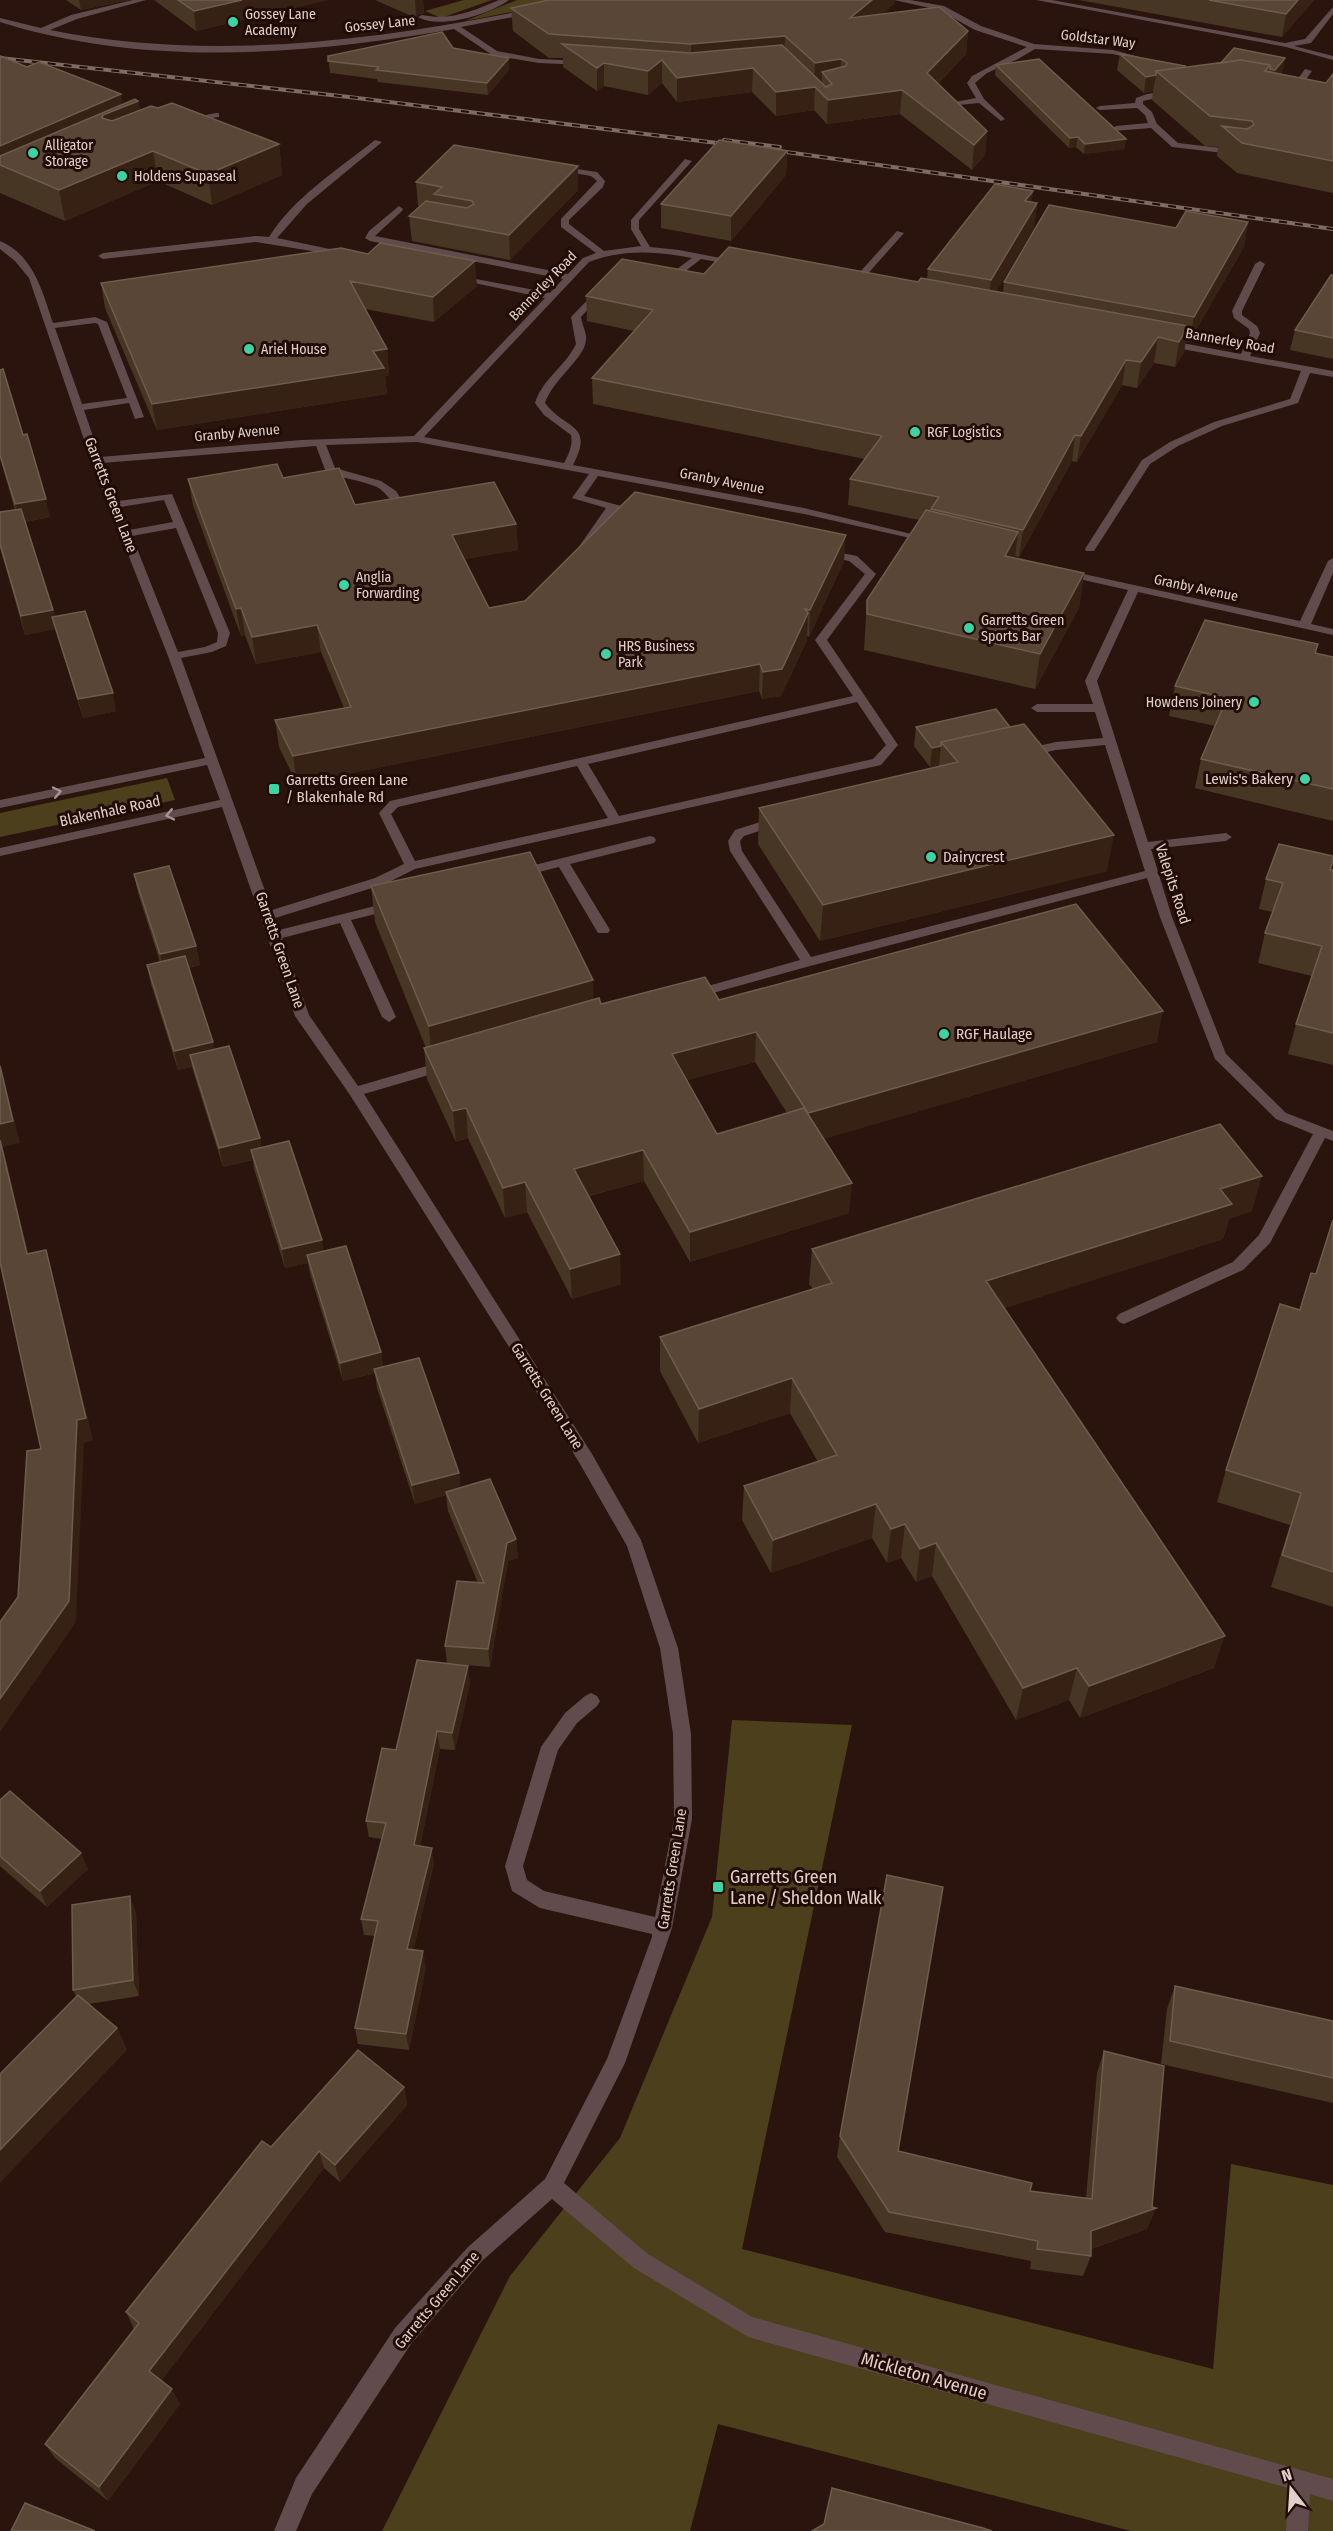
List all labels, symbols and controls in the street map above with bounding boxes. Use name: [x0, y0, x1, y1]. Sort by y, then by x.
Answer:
place label: Gossey Lane Academy: [245, 6, 316, 39]
street label: Gossey Lane: [344, 12, 416, 36]
marker: Gossey Lane Academy: [226, 15, 240, 29]
street label: Goldstar Way: [1060, 26, 1137, 52]
place label: Alligator Storage: [45, 137, 93, 170]
marker: Alligator Storage: [26, 146, 40, 160]
place label: Holdens Supaseal: [134, 168, 236, 185]
marker: Holdens Supaseal: [115, 169, 129, 183]
street label: Bannerley Road: [506, 248, 580, 324]
street label: Bannerley Road: [1184, 325, 1276, 357]
place label: Ariel House: [261, 341, 327, 358]
marker: Ariel House: [242, 342, 256, 356]
street label: Granby Avenue: [194, 421, 281, 445]
place label: RGF Logistics: [927, 424, 1001, 441]
marker: RGF Logistics: [908, 425, 922, 439]
street label: Garretts Green Lane: [81, 435, 141, 555]
street label: Granby Avenue: [678, 464, 766, 498]
place label: Anglia Forwarding: [356, 569, 420, 602]
street label: Granby Avenue: [1152, 571, 1240, 605]
marker: Anglia Forwarding: [337, 578, 351, 592]
place label: Garretts Green Sports Bar: [981, 612, 1064, 645]
marker: Garretts Green Sports Bar: [962, 621, 976, 635]
place label: HRS Business Park: [618, 638, 695, 671]
marker: HRS Business Park: [599, 647, 613, 661]
place label: Howdens Joinery: [1146, 694, 1243, 711]
marker: Howdens Joinery: [1247, 695, 1261, 709]
place label: Lewis's Bakery: [1205, 770, 1293, 788]
place label: Garretts Green Lane / Blakenhale Rd: [286, 771, 408, 806]
marker: Lewis's Bakery: [1298, 772, 1312, 786]
marker: Garretts Green Lane / Blakenhale Rd: [267, 782, 281, 796]
one-way arrow: [52, 787, 62, 800]
street label: Blakenhale Road: [58, 792, 162, 830]
one-way arrow: [165, 807, 175, 820]
street label: Valepits Road: [1152, 842, 1194, 926]
place label: Dairycrest: [943, 848, 1005, 866]
marker: Dairycrest: [924, 850, 938, 864]
street label: Garretts Green Lane: [252, 889, 308, 1011]
place label: RGF Haulage: [956, 1025, 1032, 1043]
marker: RGF Haulage: [937, 1027, 951, 1041]
street label: Garretts Green Lane: [507, 1339, 587, 1453]
street label: Garretts Green Lane: [654, 1807, 690, 1931]
place label: Garretts Green Lane / Sheldon Walk: [730, 1866, 882, 1909]
marker: Garretts Green Lane / Sheldon Walk: [711, 1880, 725, 1894]
street label: Garretts Green Lane: [391, 2247, 483, 2353]
street label: Mickleton Avenue: [859, 2348, 990, 2405]
north arrow: [1261, 2459, 1321, 2519]
text: N: [1279, 2465, 1294, 2486]

